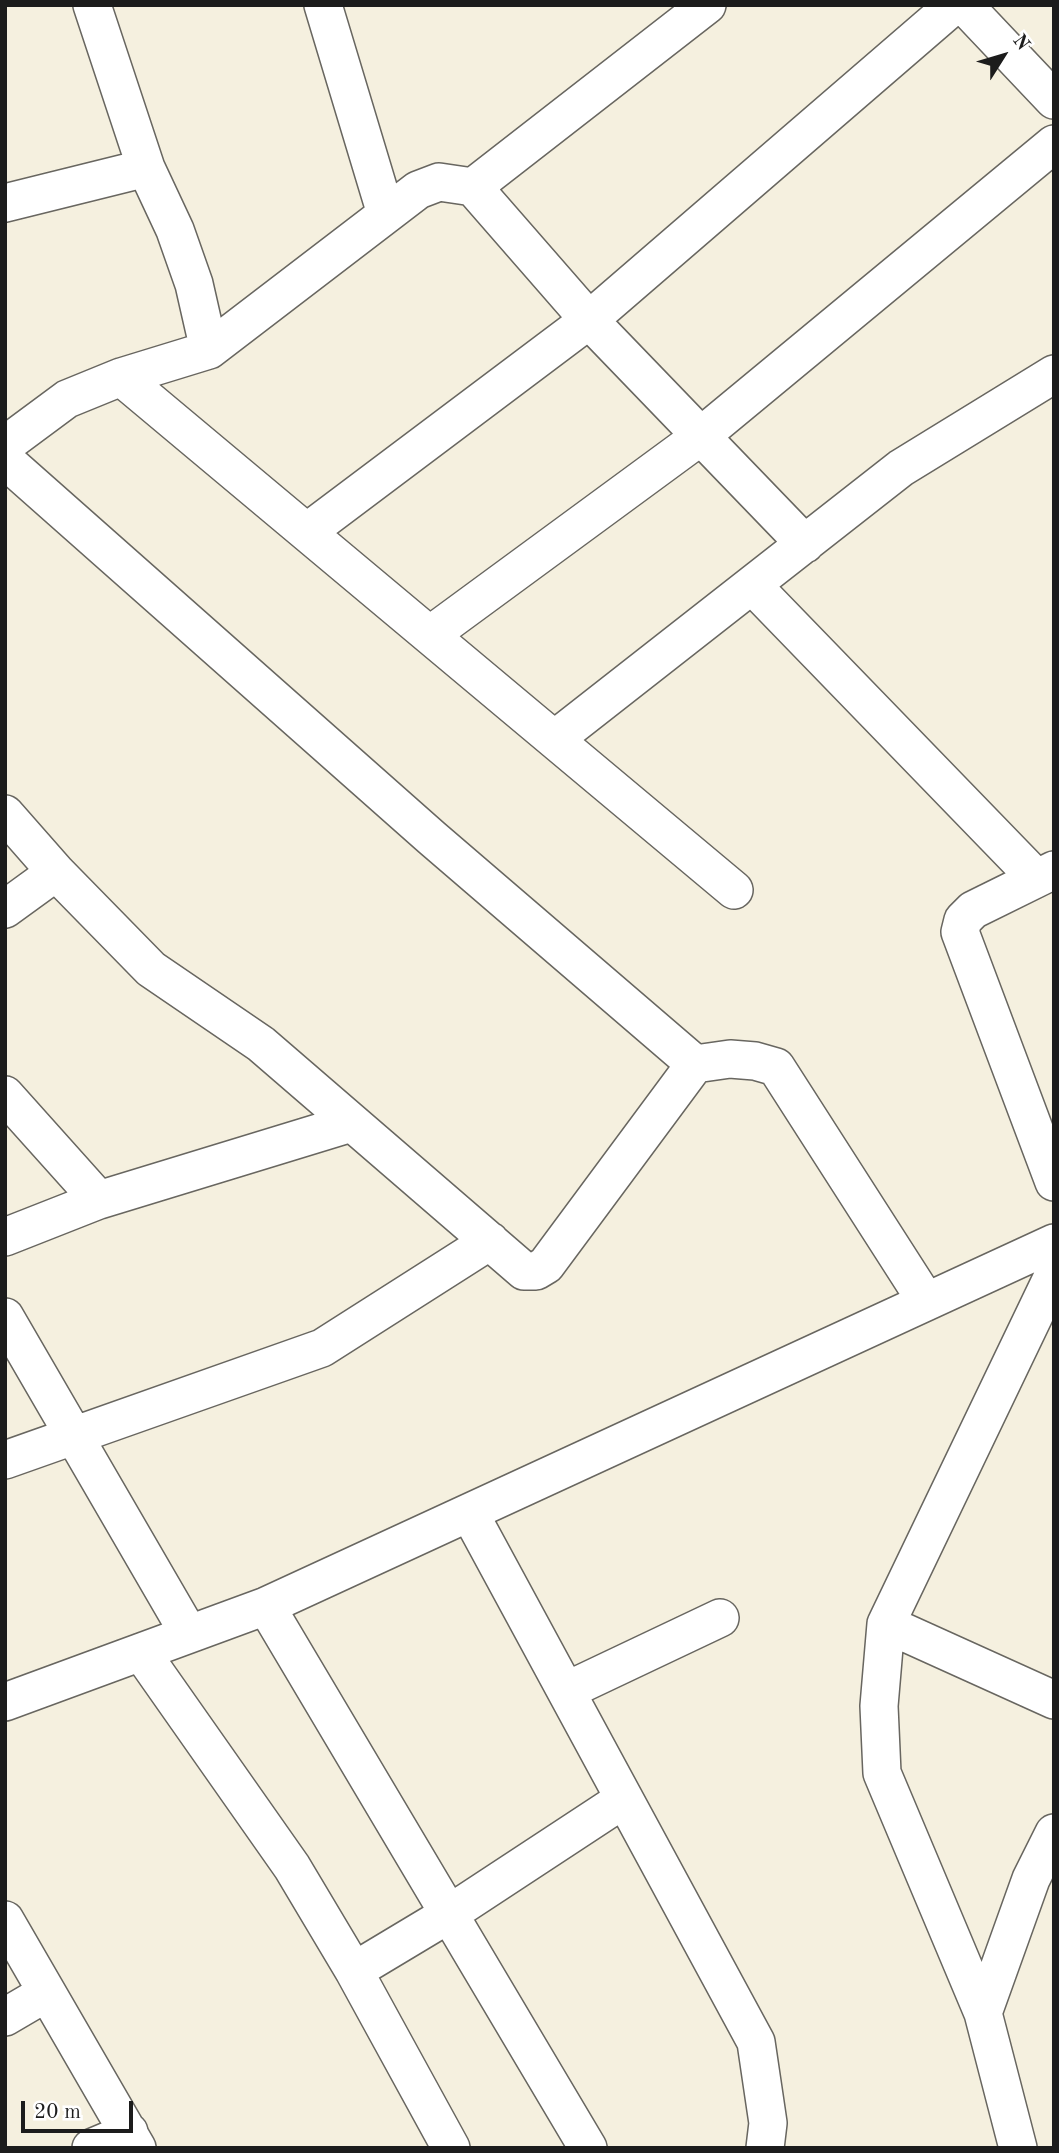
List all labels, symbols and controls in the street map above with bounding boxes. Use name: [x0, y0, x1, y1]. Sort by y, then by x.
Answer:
north arrow: [968, 21, 1038, 91]
text: N: [1008, 32, 1032, 55]
scale bar: [24, 2086, 136, 2130]
text: 20 m: [34, 2102, 81, 2123]

